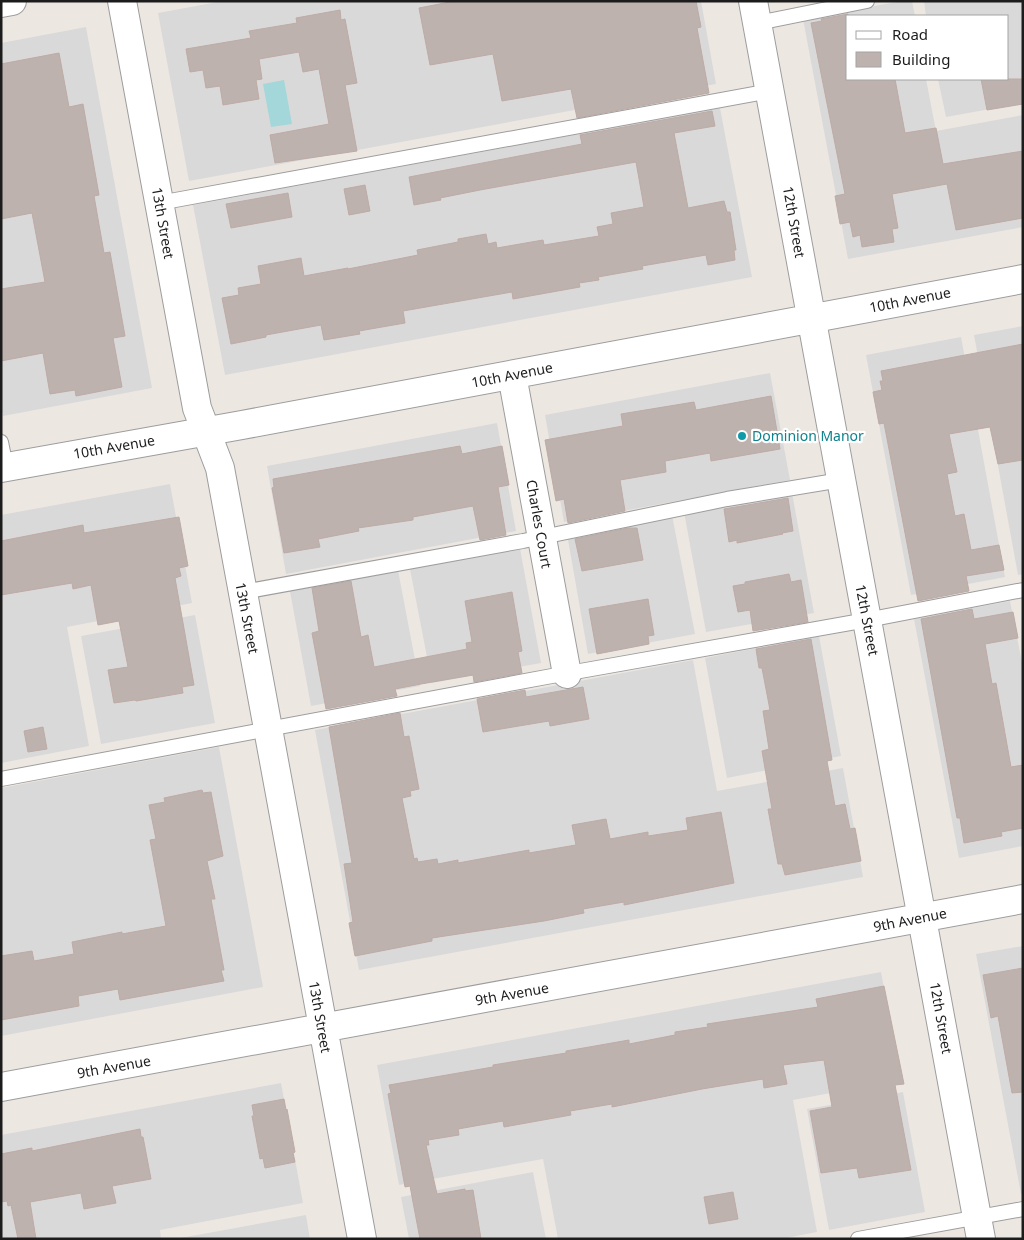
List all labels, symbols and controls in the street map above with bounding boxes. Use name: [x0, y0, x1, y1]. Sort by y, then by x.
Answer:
legend: [846, 15, 1009, 80]
text: Road: [892, 24, 928, 44]
text: Building: [892, 49, 950, 69]
street label: 12th Street: [779, 185, 810, 259]
street label: 13th Street: [148, 186, 179, 260]
street label: 10th Avenue: [868, 282, 952, 317]
street label: 10th Avenue: [470, 357, 554, 392]
place label: Dominion Manor: [752, 426, 864, 445]
street label: 10th Avenue: [72, 430, 156, 463]
marker: Dominion Manor: [736, 430, 748, 442]
street label: Charles Court: [522, 478, 557, 570]
street label: 13th Street: [231, 581, 264, 655]
street label: 12th Street: [851, 583, 884, 657]
street label: 9th Avenue: [872, 903, 948, 936]
street label: 9th Avenue: [474, 978, 550, 1009]
street label: 13th Street: [305, 980, 336, 1054]
street label: 12th Street: [926, 981, 957, 1055]
street label: 9th Avenue: [76, 1051, 152, 1082]

